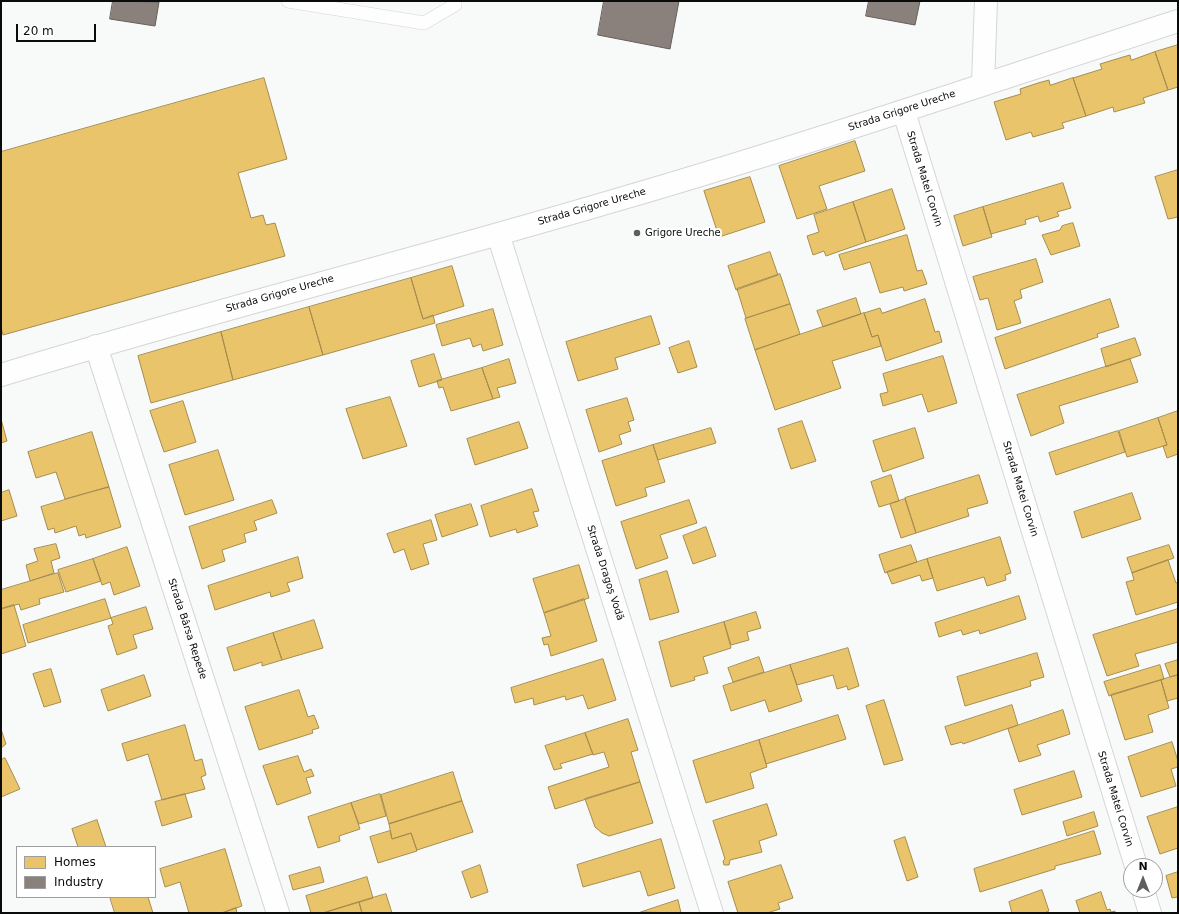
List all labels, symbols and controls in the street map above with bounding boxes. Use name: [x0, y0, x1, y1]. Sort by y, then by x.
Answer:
scale bar: [18, 16, 98, 42]
text: 20 m: [23, 24, 54, 38]
street label: Strada Grigore Ureche: [847, 88, 957, 134]
street label: Strada Matei Corvin: [904, 130, 944, 228]
street label: Strada Grigore Ureche: [537, 186, 647, 228]
place label: Grigore Ureche: [645, 227, 721, 239]
marker: Grigore Ureche: [632, 228, 642, 238]
street label: Strada Grigore Ureche: [225, 273, 335, 315]
street label: Strada Matei Corvin: [1000, 440, 1040, 538]
street label: Strada Dragoș Vodă: [584, 524, 626, 622]
street label: Strada Bârsa Repede: [165, 577, 209, 681]
street label: Strada Matei Corvin: [1095, 750, 1135, 848]
legend: [16, 846, 156, 898]
text: Homes: [54, 855, 96, 869]
north arrow: [1123, 858, 1163, 898]
text: N: [1138, 860, 1148, 873]
text: Industry: [54, 875, 103, 889]

